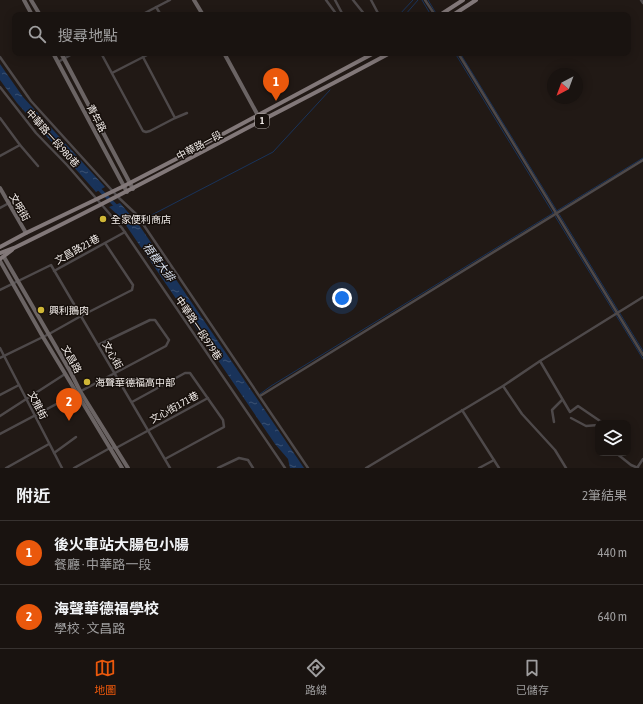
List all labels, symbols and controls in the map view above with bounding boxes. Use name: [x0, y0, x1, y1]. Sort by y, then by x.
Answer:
search box: [12, 12, 631, 56]
icon: search: [26, 23, 48, 45]
text: 搜尋地點: [58, 27, 118, 44]
pin: 1: [263, 68, 289, 101]
north arrow: [547, 68, 583, 104]
street label: 青年路: [85, 102, 108, 134]
street label: 中華路一段980巷: [24, 107, 82, 170]
road number: 1: [255, 114, 269, 128]
street label: 中華路一段: [175, 129, 224, 162]
street label: 文明街: [7, 192, 32, 223]
marker: 全家便利商店: [98, 214, 108, 224]
place label: 全家便利商店: [111, 214, 171, 225]
street label: 文昌路21巷: [53, 233, 102, 266]
water label: 梧棲大排: [141, 241, 178, 285]
your location: [332, 288, 352, 308]
street label: 中華路一段979巷: [173, 294, 224, 362]
marker: 興利鵝肉: [36, 305, 46, 315]
place label: 興利鵝肉: [49, 305, 89, 316]
street label: 文心街: [100, 340, 125, 371]
street label: 文昌路: [59, 343, 84, 375]
marker: 海聲華德福高中部: [82, 377, 92, 387]
place label: 海聲華德福高中部: [95, 377, 175, 388]
pin: 2: [56, 388, 82, 421]
street label: 文雅街: [26, 389, 49, 421]
street label: 文心街171巷: [148, 390, 201, 425]
map controls: [595, 420, 631, 456]
button: layers: [595, 420, 631, 456]
text: 附近: [16, 486, 50, 506]
text: 2筆結果: [582, 488, 627, 503]
text: 後火車站大腸包小腸: [54, 536, 189, 553]
text: 1: [26, 545, 32, 560]
text: 440 m: [598, 545, 627, 560]
text: 餐廳 · 中華路一段: [54, 557, 151, 572]
text: 海聲華德福學校: [54, 600, 159, 617]
text: 2: [26, 609, 32, 624]
text: 640 m: [598, 609, 627, 624]
text: 學校 · 文昌路: [54, 621, 125, 636]
tab: 地圖: [94, 657, 116, 697]
tab: 路線: [305, 657, 327, 697]
tab: 已儲存: [516, 657, 549, 697]

